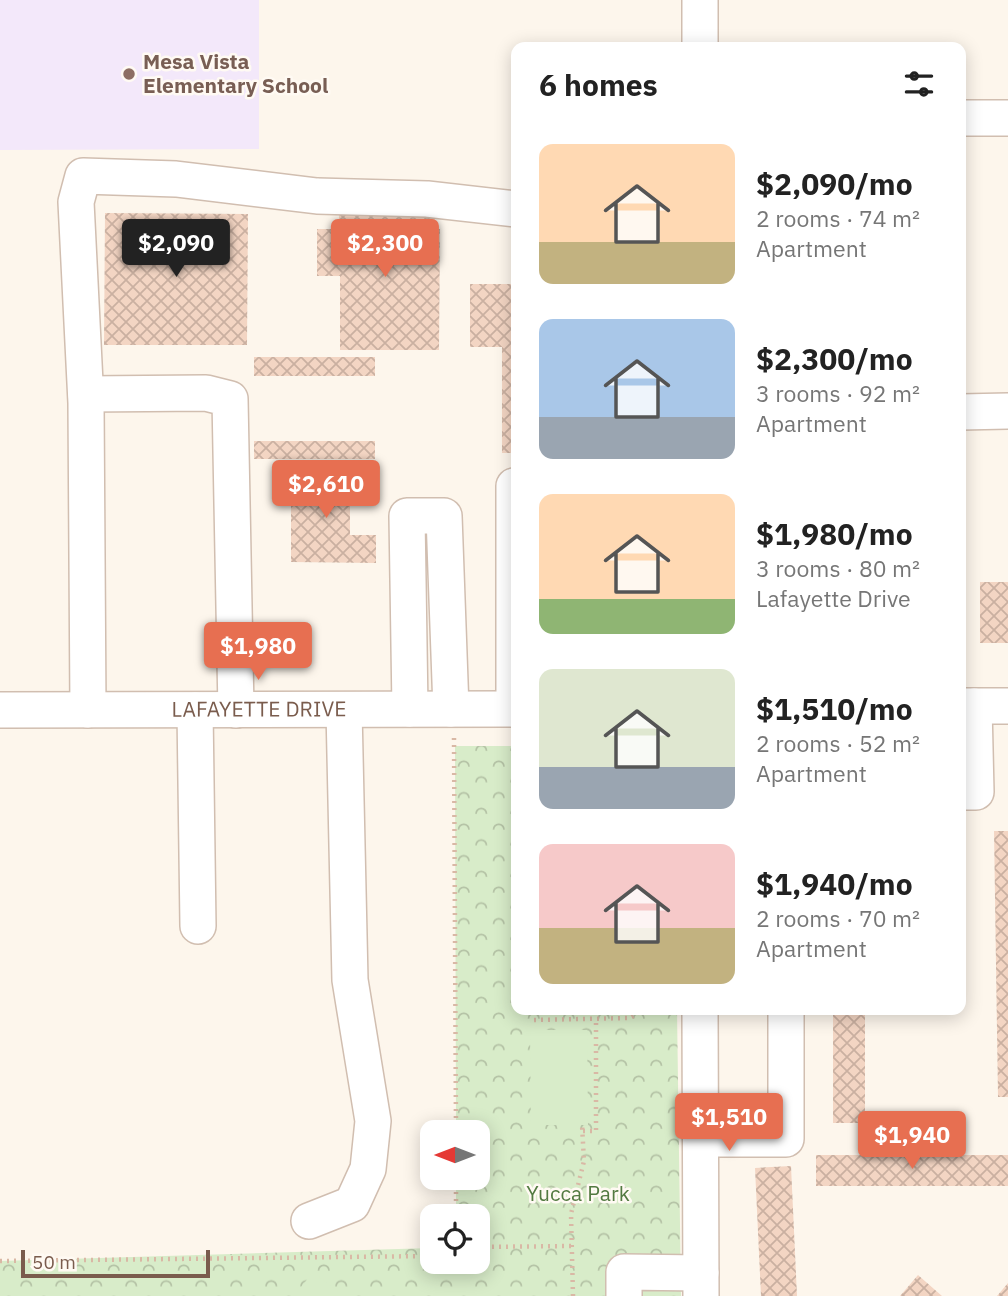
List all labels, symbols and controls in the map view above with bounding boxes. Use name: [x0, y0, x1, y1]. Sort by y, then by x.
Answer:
place label: Mesa Vista Elementary School: [143, 47, 328, 99]
text: 6 homes: [539, 65, 658, 104]
icon: filters: [900, 65, 938, 103]
marker: Mesa Vista Elementary School: [121, 66, 137, 82]
text: $2,090/mo: [756, 164, 913, 203]
icon: home: [595, 172, 679, 256]
text: 2 rooms · 74 m²: [756, 203, 920, 233]
pin: $2,090: [119, 219, 233, 279]
pin: $2,300: [328, 219, 442, 279]
text: $2,090: [138, 227, 214, 257]
text: $2,300: [347, 227, 423, 257]
text: Apartment: [756, 233, 867, 263]
text: $2,300/mo: [756, 339, 913, 378]
icon: home: [595, 347, 679, 431]
text: 3 rooms · 92 m²: [756, 378, 920, 408]
text: Apartment: [756, 408, 867, 438]
pin: $2,610: [269, 461, 383, 520]
text: $2,610: [288, 468, 364, 498]
text: $1,980/mo: [756, 514, 913, 553]
icon: home: [595, 522, 679, 606]
text: 3 rooms · 80 m²: [756, 553, 920, 583]
text: Lafayette Drive: [756, 583, 911, 613]
pin: $1,980: [201, 622, 315, 682]
text: $1,980: [220, 630, 296, 660]
text: $1,510/mo: [756, 689, 913, 728]
street label: LAFAYETTE DRIVE: [171, 694, 347, 723]
icon: home: [595, 697, 679, 781]
text: 2 rooms · 52 m²: [756, 728, 920, 758]
text: Apartment: [756, 758, 867, 788]
text: $1,940/mo: [756, 864, 913, 903]
icon: home: [595, 872, 679, 956]
text: 2 rooms · 70 m²: [756, 903, 920, 933]
text: Apartment: [756, 933, 867, 963]
pin: $1,510: [672, 1094, 786, 1153]
text: $1,510: [691, 1101, 767, 1131]
pin: $1,940: [855, 1112, 969, 1171]
text: $1,940: [874, 1119, 950, 1149]
north arrow: [420, 1120, 490, 1190]
map controls: [420, 1120, 490, 1274]
park label: Yucca Park: [526, 1179, 630, 1207]
button: locate: [420, 1204, 490, 1274]
scale bar: [21, 1247, 210, 1279]
text: 50 m: [32, 1250, 76, 1274]

